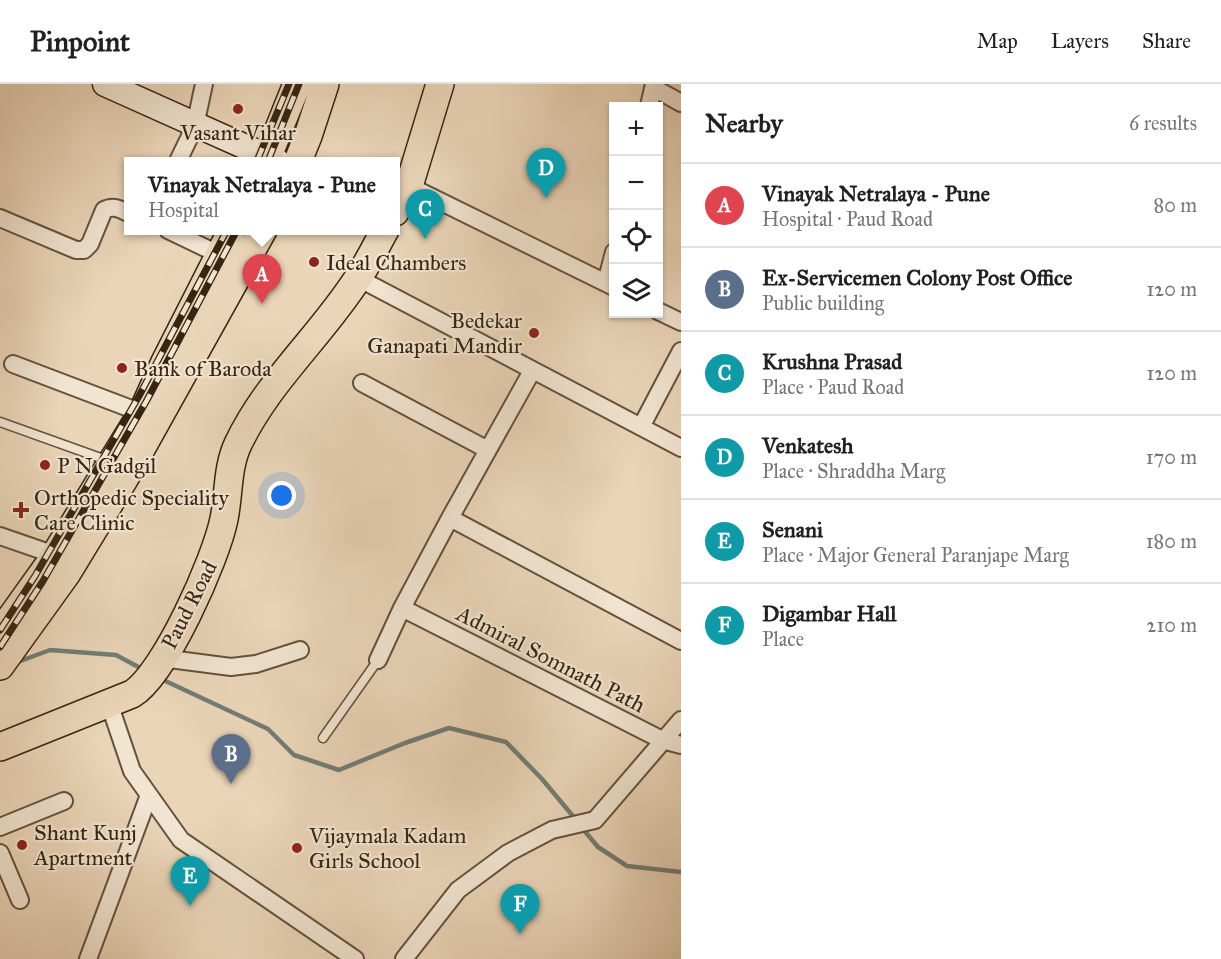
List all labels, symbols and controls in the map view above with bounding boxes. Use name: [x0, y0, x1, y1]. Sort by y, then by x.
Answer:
text: Pinpoint: [30, 24, 130, 59]
text: Map: [977, 28, 1018, 54]
text: Layers: [1051, 28, 1109, 54]
text: Share: [1142, 28, 1191, 54]
marker: Vasant Vihar: [231, 102, 245, 116]
map controls: [609, 102, 663, 318]
button: +: [609, 102, 663, 156]
text: Nearby: [705, 107, 783, 139]
text: 6 results: [1129, 111, 1197, 135]
place label: Vasant Vihar: [179, 119, 297, 146]
pin: D: [526, 148, 566, 198]
button: −: [609, 156, 663, 210]
popup: [124, 157, 400, 235]
text: Vinayak Netralaya - Pune: [148, 171, 376, 198]
text: Vinayak Netralaya - Pune: [762, 180, 990, 207]
pin: C: [406, 190, 444, 239]
text: A: [718, 193, 731, 217]
text: 80 m: [1154, 193, 1197, 217]
text: Hospital: [148, 198, 219, 222]
text: Hospital · Paud Road: [762, 207, 933, 231]
button: locate: [609, 210, 663, 264]
place label: Ideal Chambers: [326, 249, 466, 276]
pin: A: [242, 254, 282, 304]
marker: Ideal Chambers: [307, 255, 321, 269]
button: layers: [609, 264, 663, 318]
text: Ex-Servicemen Colony Post Office: [762, 264, 1073, 291]
text: B: [718, 277, 731, 301]
text: 120 m: [1146, 277, 1197, 301]
text: Public building: [762, 291, 884, 315]
place label: Bedekar Ganapati Mandir: [367, 307, 523, 359]
marker: Bedekar Ganapati Mandir: [527, 326, 541, 340]
text: Krushna Prasad: [762, 348, 902, 375]
place label: Bank of Baroda: [134, 355, 272, 382]
marker: Bank of Baroda: [115, 361, 129, 375]
text: C: [718, 361, 731, 385]
text: 120 m: [1146, 361, 1197, 385]
text: Place · Paud Road: [762, 375, 904, 399]
text: Venkatesh: [762, 432, 854, 459]
text: D: [717, 445, 732, 469]
text: 170 m: [1146, 445, 1197, 469]
place label: P N Gadgil: [57, 452, 156, 479]
marker: P N Gadgil: [38, 458, 52, 472]
text: Place · Shraddha Marg: [762, 459, 945, 483]
your location: [267, 481, 296, 510]
place label: Orthopedic Speciality Care Clinic: [34, 484, 230, 536]
marker: Orthopedic Speciality Care Clinic: [12, 501, 30, 519]
text: Senani: [762, 516, 823, 543]
text: E: [717, 529, 732, 553]
text: 180 m: [1146, 529, 1197, 553]
text: Place · Major General Paranjape Marg: [762, 543, 1069, 567]
street label: Paud Road: [155, 556, 223, 654]
street label: Admiral Somnath Path: [451, 599, 650, 718]
text: Digambar Hall: [762, 600, 897, 627]
text: F: [718, 613, 731, 637]
text: 210 m: [1147, 613, 1197, 637]
text: Place: [762, 627, 804, 651]
pin: B: [212, 734, 250, 784]
place label: Shant Kunj Apartment: [33, 819, 137, 871]
place label: Vijaymala Kadam Girls School: [308, 822, 467, 874]
marker: Shant Kunj Apartment: [15, 838, 29, 852]
marker: Vijaymala Kadam Girls School: [290, 841, 304, 855]
pin: E: [170, 856, 210, 906]
pin: F: [500, 884, 540, 934]

